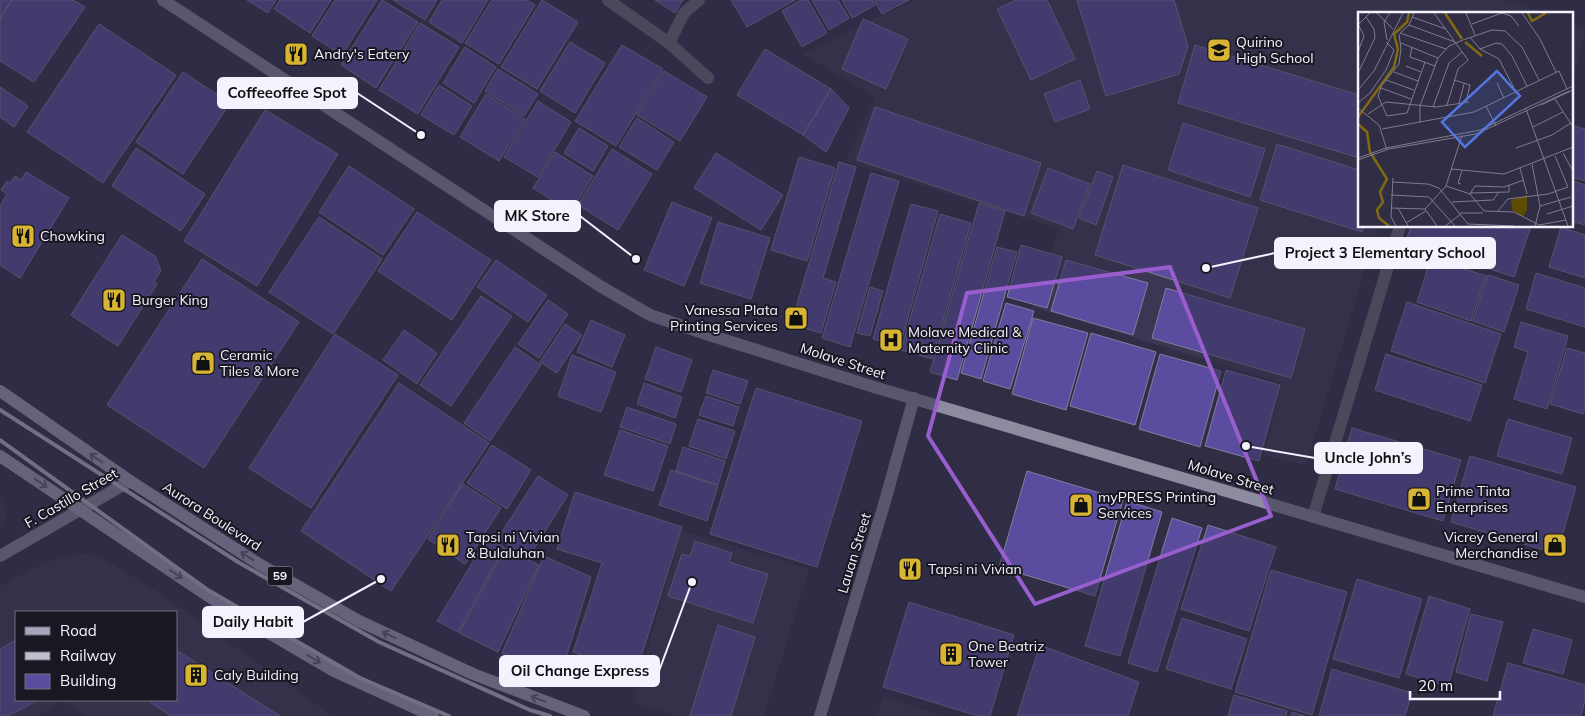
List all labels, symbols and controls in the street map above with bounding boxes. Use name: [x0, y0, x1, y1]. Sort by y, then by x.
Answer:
inset map: [1358, 12, 1572, 228]
place label: Quirino High School: [1236, 33, 1314, 67]
school or university icon: Quirino High School: [1206, 37, 1232, 63]
restaurant icon: Andry's Eatery: [283, 41, 309, 67]
place label: Andry's Eatery: [314, 45, 410, 63]
callout: Coffeeoffee Spot: [218, 78, 357, 108]
text: Coffeeoffee Spot: [228, 83, 347, 102]
callout: MK Store: [495, 201, 580, 231]
text: MK Store: [504, 206, 570, 225]
restaurant icon: Chowking: [10, 223, 36, 249]
place label: Chowking: [40, 227, 105, 245]
callout: Project 3 Elementary School: [1275, 238, 1495, 268]
text: Project 3 Elementary School: [1285, 243, 1485, 262]
restaurant icon: Burger King: [101, 287, 127, 313]
place label: Burger King: [132, 291, 208, 309]
place label: Vanessa Plata Printing Services: [670, 301, 778, 335]
shop icon: Vanessa Plata Printing Services: [783, 305, 809, 331]
place label: Molave Medical & Maternity Clinic: [908, 323, 1022, 357]
hospital icon: Molave Medical & Maternity Clinic: [878, 327, 904, 353]
street label: Molave Street: [798, 339, 888, 383]
place label: Ceramic Tiles & More: [220, 346, 299, 380]
shop icon: Ceramic Tiles & More: [190, 350, 216, 376]
callout: Uncle John’s: [1315, 443, 1422, 473]
text: Uncle John’s: [1325, 448, 1411, 467]
one-way arrow: [89, 453, 103, 463]
street label: Molave Street: [1186, 455, 1276, 499]
street label: F. Castillo Street: [21, 464, 121, 532]
street label: Aurora Boulevard: [159, 477, 265, 555]
one-way arrow: [33, 478, 47, 488]
place label: Prime Tinta Enterprises: [1436, 482, 1510, 516]
shop icon: Prime Tinta Enterprises: [1406, 486, 1432, 512]
place label: myPRESS Printing Services: [1098, 488, 1216, 522]
shop icon: myPRESS Printing Services: [1068, 492, 1094, 518]
street label: Lauan Street: [833, 511, 875, 595]
place label: Tapsi ni Vivian & Bulaluhan: [466, 528, 560, 562]
place label: Vicrey General Merchandise: [1444, 528, 1538, 562]
restaurant icon: Tapsi ni Vivian & Bulaluhan: [435, 532, 461, 558]
shop icon: Vicrey General Merchandise: [1542, 532, 1568, 558]
one-way arrow: [240, 551, 254, 561]
restaurant icon: Tapsi ni Vivian: [897, 556, 923, 582]
place label: Tapsi ni Vivian: [928, 560, 1022, 578]
road number: 59: [268, 566, 292, 586]
one-way arrow: [168, 569, 182, 579]
callout: Daily Habit: [203, 607, 303, 637]
legend: [15, 611, 178, 701]
text: Daily Habit: [213, 612, 294, 631]
text: Road: [60, 621, 97, 640]
one-way arrow: [382, 630, 397, 639]
place label: One Beatriz Tower: [968, 637, 1044, 671]
building icon: One Beatriz Tower: [938, 641, 964, 667]
text: Railway: [60, 646, 116, 665]
one-way arrow: [306, 655, 320, 665]
callout: Oil Change Express: [500, 656, 659, 686]
text: Oil Change Express: [511, 661, 649, 680]
building icon: Caly Building: [183, 662, 209, 688]
place label: Caly Building: [214, 666, 299, 684]
scale bar: [1410, 668, 1500, 700]
text: Building: [60, 671, 116, 690]
text: 20 m: [1418, 676, 1453, 695]
one-way arrow: [531, 694, 546, 703]

